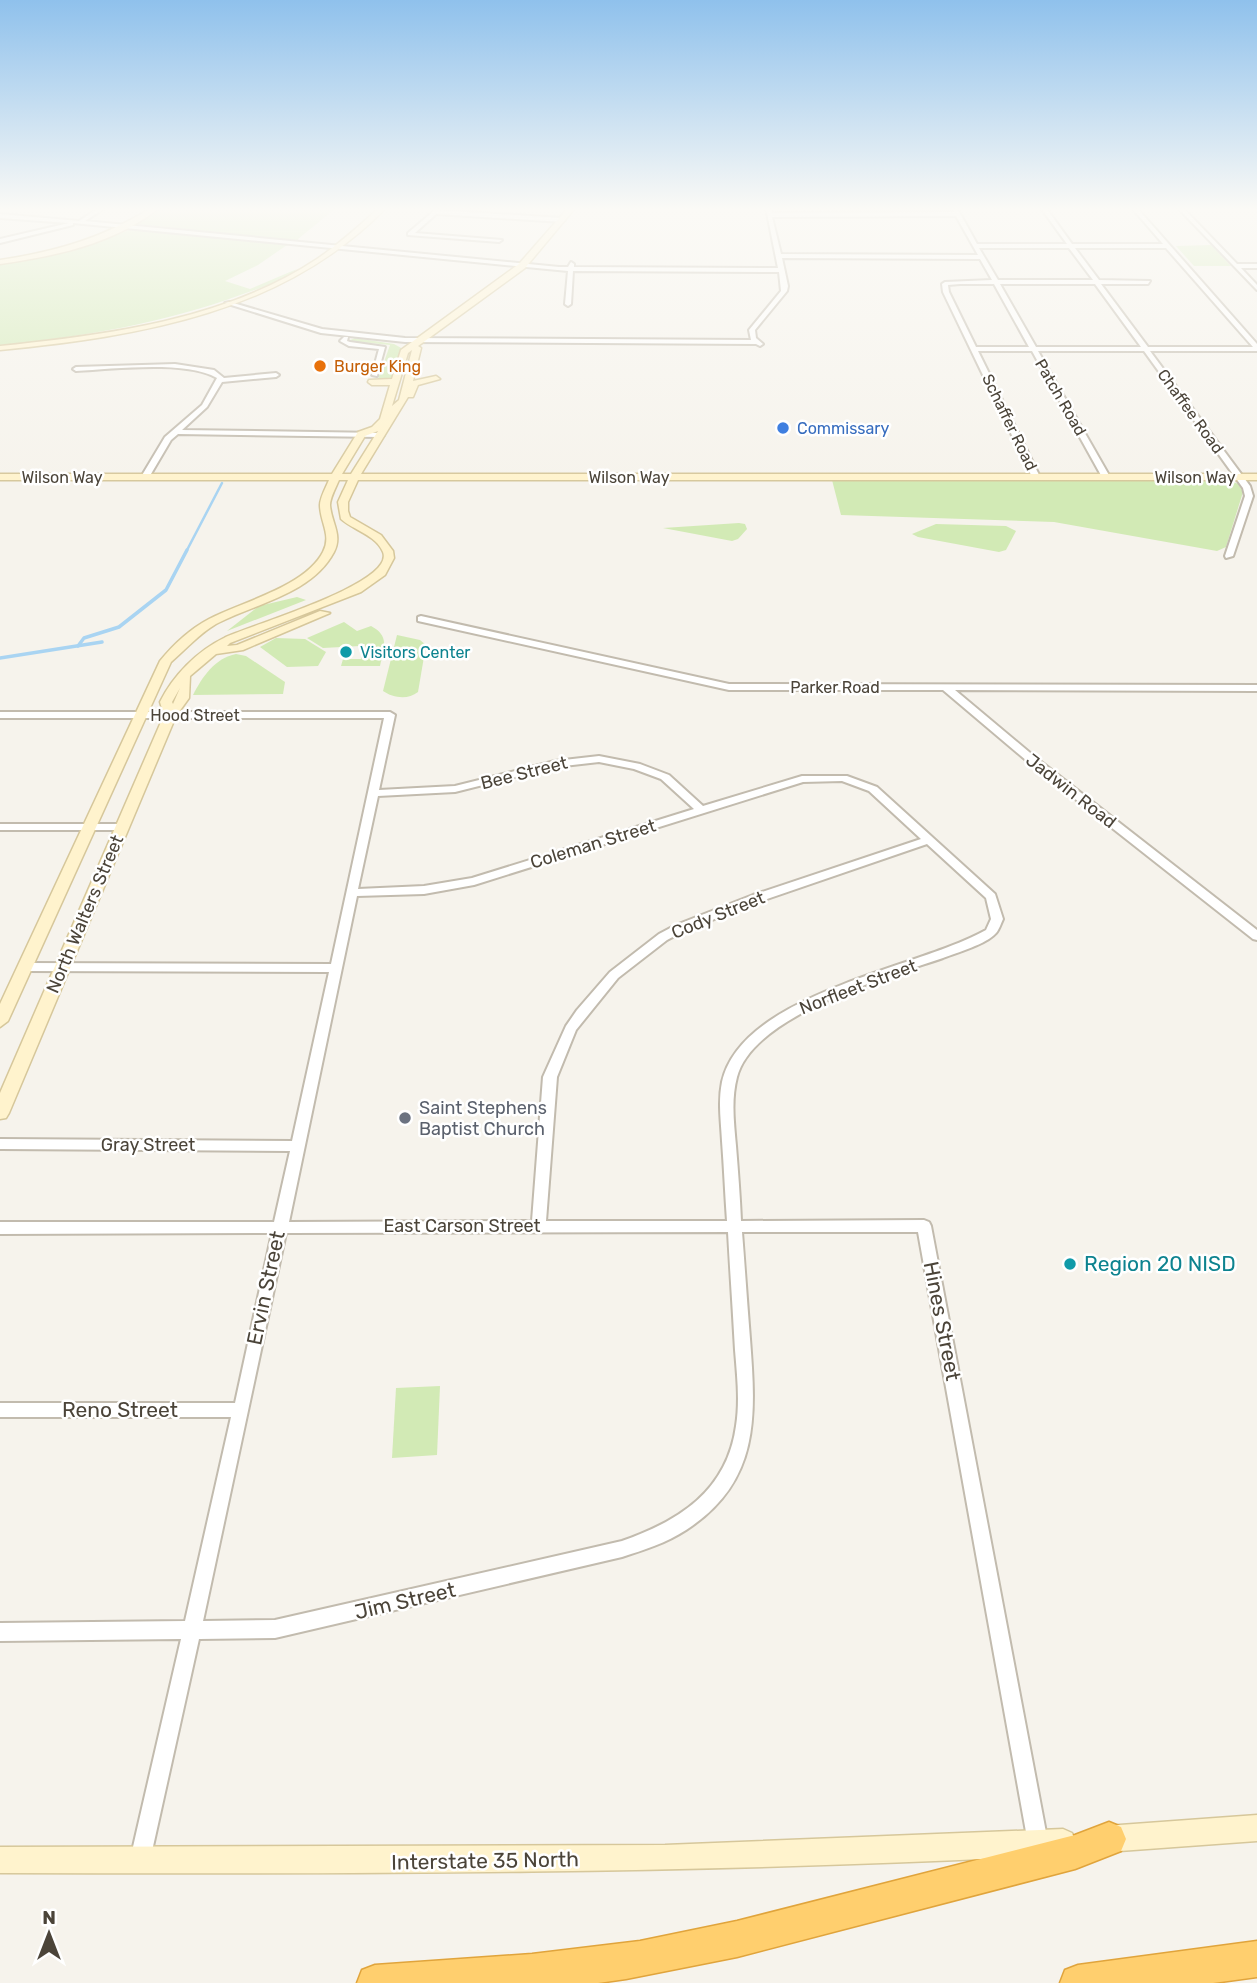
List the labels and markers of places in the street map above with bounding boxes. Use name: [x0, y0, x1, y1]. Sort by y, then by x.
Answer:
place label: Burger King: [334, 357, 421, 376]
marker: Burger King: [312, 358, 328, 374]
place label: Commissary: [797, 419, 889, 438]
marker: Commissary: [775, 420, 791, 436]
place label: Visitors Center: [360, 643, 470, 662]
marker: Visitors Center: [338, 644, 354, 660]
place label: Saint Stephens Baptist Church: [419, 1097, 547, 1140]
marker: Saint Stephens Baptist Church: [397, 1110, 413, 1126]
place label: Region 20 NISD: [1084, 1251, 1236, 1276]
marker: Region 20 NISD: [1062, 1256, 1078, 1272]

